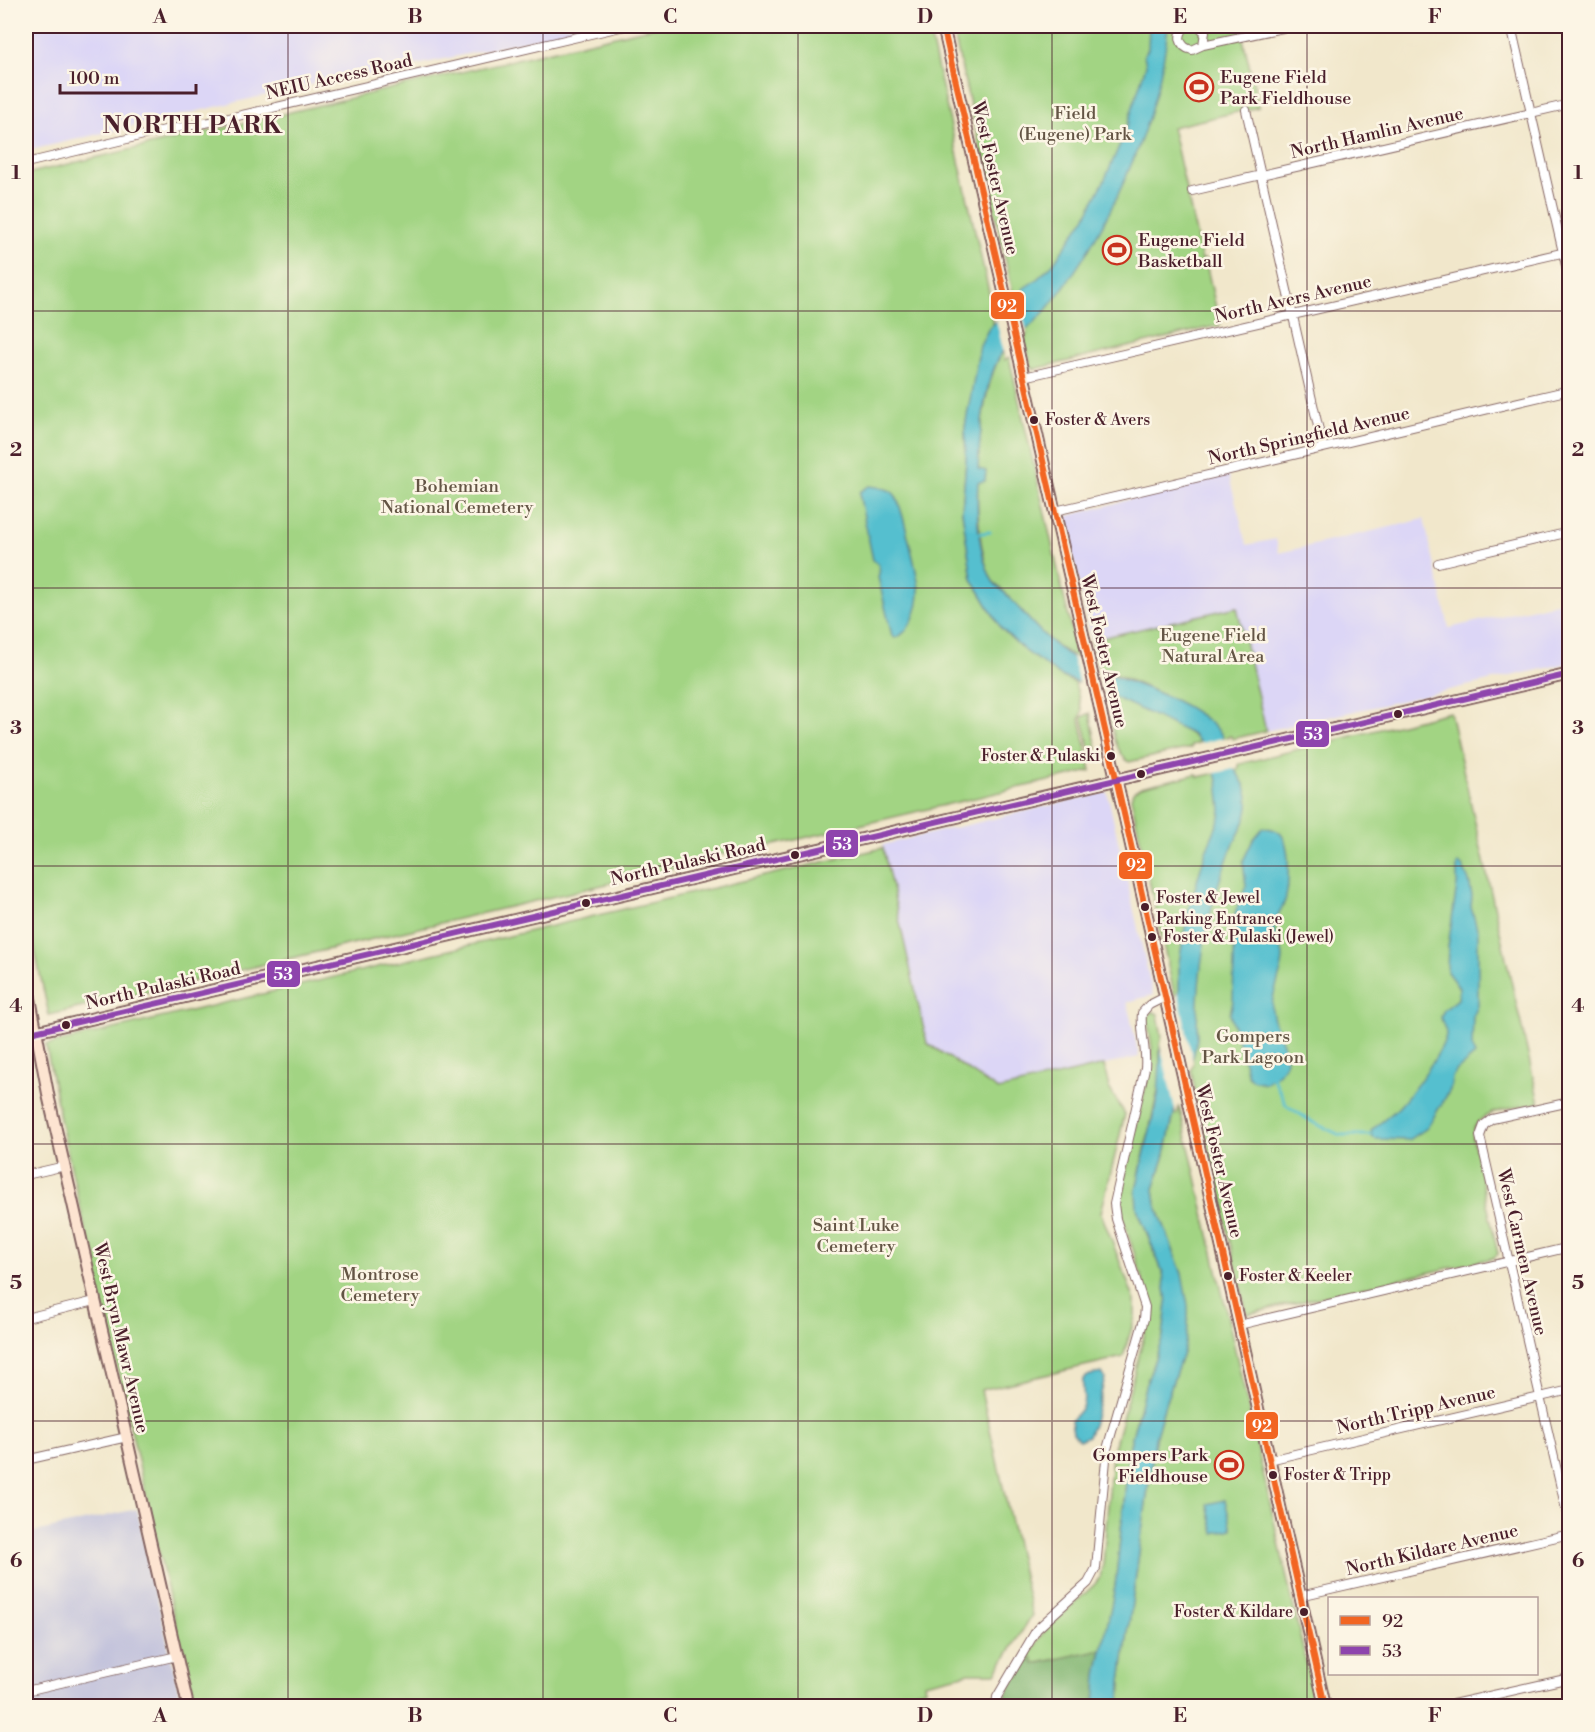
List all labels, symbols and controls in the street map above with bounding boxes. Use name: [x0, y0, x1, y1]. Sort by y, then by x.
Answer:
text: A: [152, 5, 168, 30]
text: B: [407, 5, 423, 30]
text: C: [663, 5, 677, 30]
text: D: [917, 5, 933, 30]
text: E: [1173, 5, 1187, 30]
text: F: [1428, 5, 1442, 30]
street label: NEIU Access Road: [263, 49, 415, 105]
scale bar: [60, 57, 196, 95]
place label: Eugene Field Park Fieldhouse: [1220, 66, 1351, 110]
text: 100 m: [69, 67, 120, 90]
sports icon: Eugene Field Park Fieldhouse: [1183, 71, 1215, 103]
street label: West Foster Avenue: [966, 98, 1024, 257]
park label: Field (Eugene) Park: [1019, 102, 1133, 146]
street label: North Hamlin Avenue: [1288, 102, 1466, 164]
district label: NORTH PARK: [102, 111, 284, 141]
text: 1: [11, 161, 21, 186]
text: 1: [1573, 161, 1583, 186]
place label: Eugene Field Basketball: [1137, 229, 1245, 273]
sports icon: Eugene Field Basketball: [1101, 234, 1133, 266]
street label: North Avers Avenue: [1212, 270, 1374, 328]
line badge: 92: [990, 291, 1025, 320]
text: 92: [997, 297, 1017, 317]
street label: North Springfield Avenue: [1206, 402, 1412, 470]
place label: Foster & Avers: [1045, 410, 1150, 430]
marker: Foster & Avers: [1028, 414, 1040, 426]
text: 2: [10, 438, 22, 463]
text: 2: [1572, 438, 1584, 463]
park label: Bohemian National Cemetery: [381, 475, 533, 519]
street label: West Foster Avenue: [1075, 571, 1133, 730]
park label: Eugene Field Natural Area: [1160, 624, 1267, 668]
unlabelled marker: [1392, 708, 1404, 720]
text: 3: [10, 716, 22, 741]
text: 3: [1572, 716, 1584, 741]
line badge: 53: [1295, 720, 1330, 748]
text: 53: [1303, 725, 1323, 745]
place label: Foster & Pulaski: [981, 746, 1100, 766]
marker: Foster & Pulaski: [1105, 750, 1117, 762]
unlabelled marker: [1135, 768, 1147, 780]
line badge: 53: [825, 829, 859, 858]
street label: North Pulaski Road: [608, 833, 769, 891]
text: 53: [832, 835, 852, 855]
unlabelled marker: [789, 849, 801, 861]
line badge: 92: [1118, 851, 1153, 880]
text: 92: [1126, 856, 1146, 876]
place label: Foster & Jewel Parking Entrance: [1156, 888, 1283, 929]
unlabelled marker: [580, 897, 592, 909]
marker: Foster & Jewel Parking Entrance: [1139, 901, 1151, 913]
place label: Foster & Pulaski (Jewel): [1163, 927, 1334, 947]
marker: Foster & Pulaski (Jewel): [1146, 931, 1158, 943]
street label: North Pulaski Road: [83, 957, 244, 1015]
line badge: 53: [266, 960, 301, 988]
text: 53: [273, 965, 293, 985]
text: 4: [9, 994, 23, 1019]
text: 4: [1571, 994, 1585, 1019]
unlabelled marker: [60, 1019, 72, 1031]
park label: Gompers Park Lagoon: [1202, 1025, 1304, 1069]
street label: West Foster Avenue: [1190, 1081, 1248, 1240]
street label: West Carmen Avenue: [1491, 1165, 1552, 1338]
park label: Saint Luke Cemetery: [813, 1214, 899, 1258]
street label: West Bryn Mawr Avenue: [88, 1240, 154, 1435]
park label: Montrose Cemetery: [341, 1263, 420, 1307]
place label: Foster & Keeler: [1239, 1266, 1352, 1286]
marker: Foster & Keeler: [1222, 1270, 1234, 1282]
text: 5: [10, 1271, 22, 1296]
text: 5: [1572, 1271, 1584, 1296]
street label: North Tripp Avenue: [1334, 1381, 1498, 1439]
line badge: 92: [1245, 1411, 1279, 1440]
text: 92: [1252, 1417, 1272, 1437]
place label: Gompers Park Fieldhouse: [1093, 1444, 1210, 1488]
sports icon: Gompers Park Fieldhouse: [1213, 1449, 1245, 1481]
place label: Foster & Tripp: [1284, 1465, 1391, 1485]
marker: Foster & Tripp: [1267, 1469, 1279, 1481]
street label: North Kildare Avenue: [1344, 1519, 1520, 1581]
text: 6: [10, 1549, 23, 1574]
text: 6: [1572, 1549, 1585, 1574]
legend: [1328, 1597, 1538, 1675]
place label: Foster & Kildare: [1174, 1602, 1293, 1622]
marker: Foster & Kildare: [1298, 1606, 1310, 1618]
text: 92: [1382, 1610, 1403, 1633]
text: 53: [1382, 1640, 1402, 1663]
text: A: [152, 1704, 168, 1729]
text: B: [407, 1704, 423, 1729]
text: C: [663, 1704, 677, 1729]
text: D: [917, 1704, 933, 1729]
text: E: [1173, 1704, 1187, 1729]
text: F: [1428, 1704, 1442, 1729]

